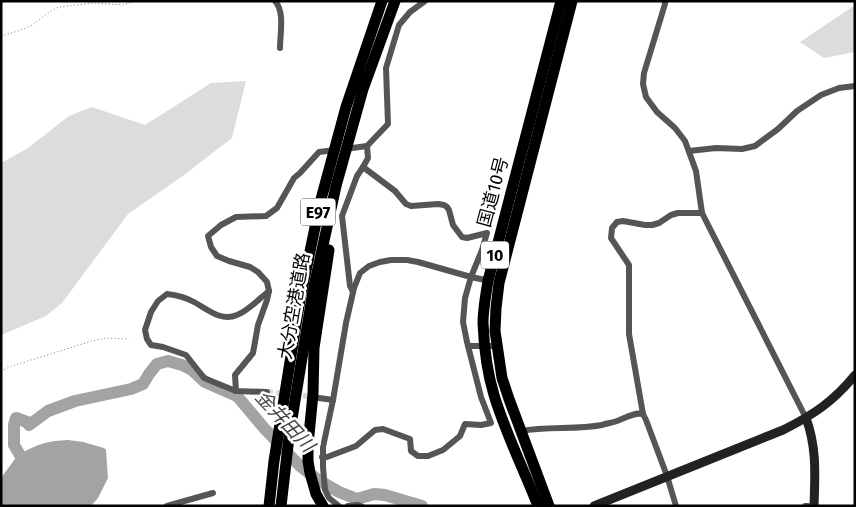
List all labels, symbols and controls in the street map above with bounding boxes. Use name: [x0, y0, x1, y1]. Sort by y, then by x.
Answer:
street label: 国道10号: [473, 154, 513, 230]
road number: E97: [300, 198, 336, 226]
road number: 10: [481, 242, 509, 268]
street label: 大分空港道路: [274, 251, 314, 361]
water label: 金井田川: [251, 385, 321, 458]

